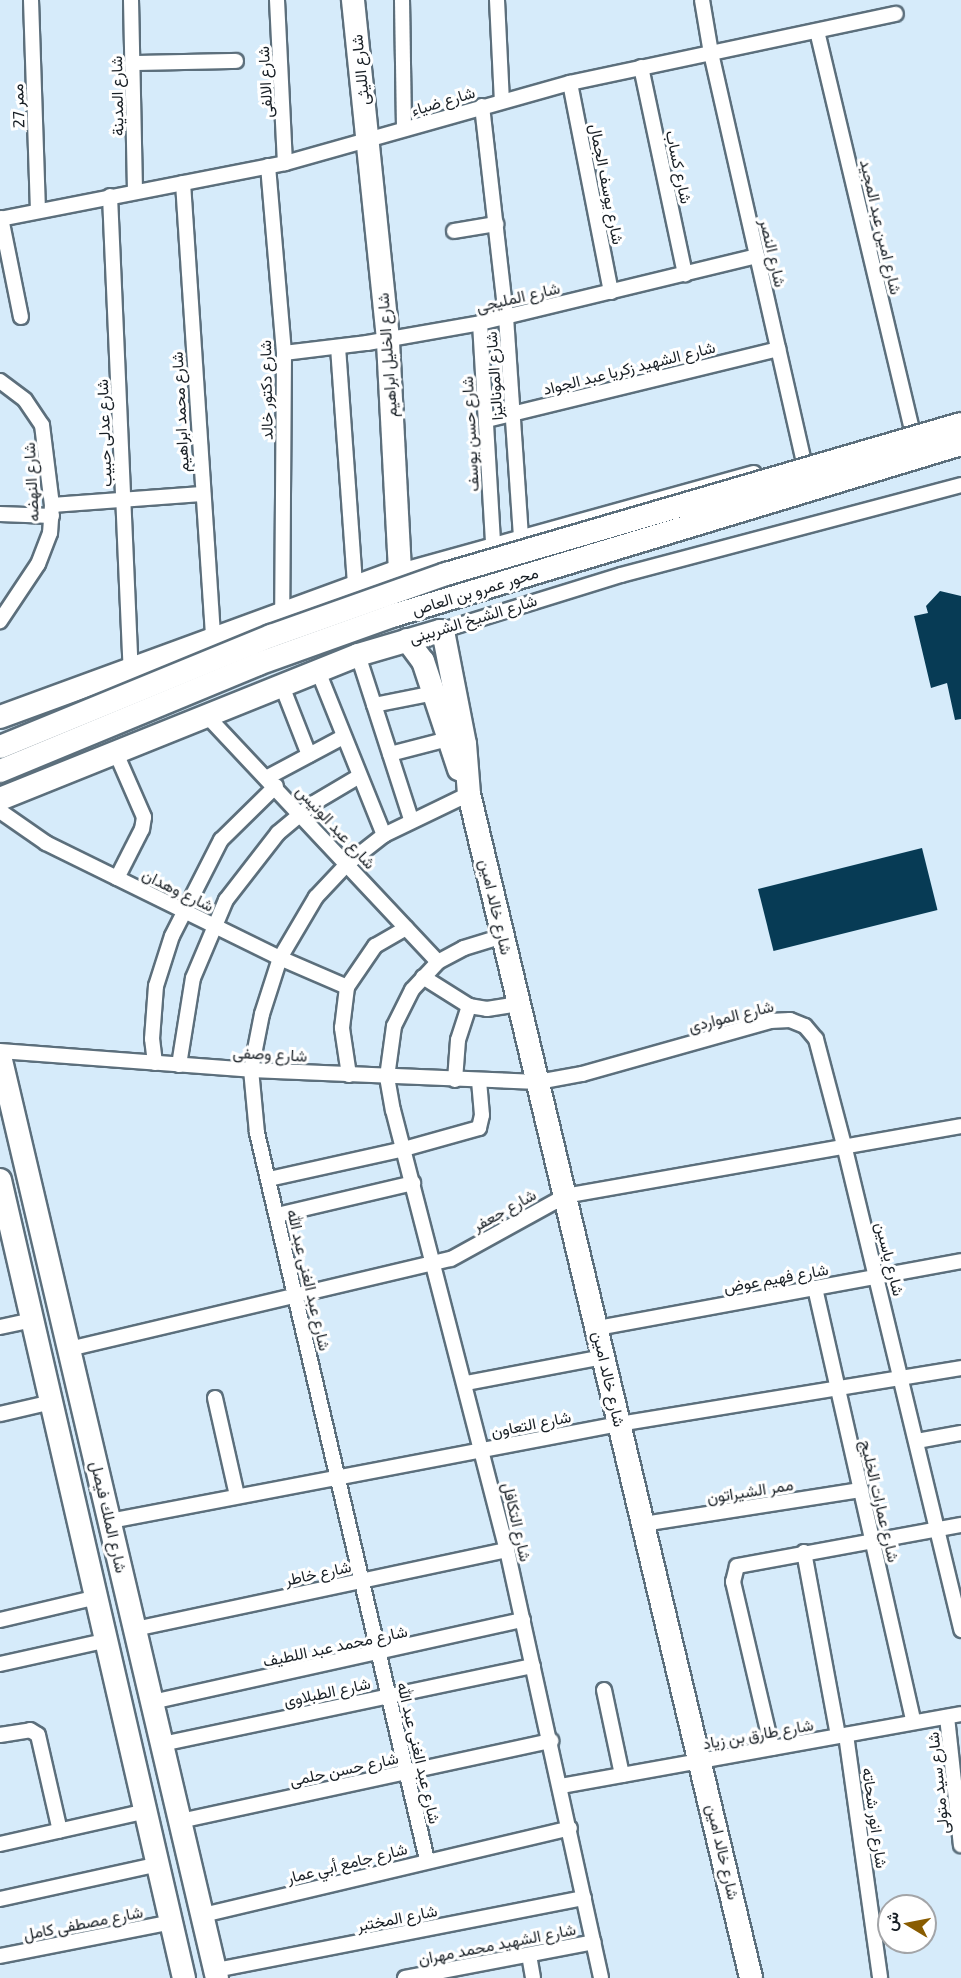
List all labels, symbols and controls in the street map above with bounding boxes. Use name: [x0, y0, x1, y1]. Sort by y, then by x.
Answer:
street label: شارع الليثى: [347, 34, 373, 106]
street label: شارع الالفى: [254, 46, 276, 118]
street label: شارع المدينة: [107, 56, 127, 136]
street label: شارع ضياء: [409, 82, 477, 120]
street label: ممر 27: [8, 83, 28, 129]
street label: شارع يوسف الجمال: [586, 122, 628, 246]
street label: شارع كساب: [662, 129, 696, 205]
street label: شارع امين عبد المجيد: [856, 158, 906, 296]
street label: شارع النصر: [756, 217, 790, 289]
street label: شارع المليجى: [474, 278, 562, 316]
street label: شارع الخليل ابراهيم: [373, 292, 401, 418]
street label: شارع الموناليزا: [481, 331, 507, 421]
street label: شارع الشهيد زكريا عبد الجواد: [541, 337, 717, 399]
street label: شارع دكتور خالد: [256, 340, 276, 440]
street label: شارع محمد ابراهيم: [167, 351, 193, 473]
street label: شارع حسن يوسف: [457, 376, 483, 492]
street label: شارع عدلى حبيب: [93, 379, 115, 487]
street label: شارع النهضه: [19, 442, 43, 522]
street label: محور عمرو بن العاص: [409, 563, 541, 619]
street label: شارع الشيخ الشربينى: [407, 590, 539, 648]
street label: شارع عبد الونيس: [292, 781, 380, 873]
street label: شارع خالد امين: [476, 857, 516, 957]
street label: شارع وهدان: [139, 864, 217, 916]
street label: شارع المواردى: [686, 996, 776, 1036]
street label: شارع وصفى: [232, 1042, 308, 1066]
street label: شارع جعفر: [469, 1185, 539, 1235]
street label: شارع عبد الغنى عبد الله: [283, 1207, 335, 1353]
street label: شارع ياسين: [872, 1220, 908, 1298]
street label: شارع فهيم عوض: [722, 1259, 830, 1297]
street label: شارع خالد امين: [589, 1329, 629, 1429]
street label: شارع التعاون: [489, 1407, 573, 1441]
street label: شارع عمارات الخليج: [857, 1438, 903, 1564]
street label: شارع الملك فيصل: [87, 1459, 131, 1575]
street label: ممر الشيراتون: [705, 1475, 795, 1507]
street label: شارع التكافل: [499, 1481, 535, 1563]
street label: شارع خاطر: [283, 1557, 353, 1589]
street label: شارع محمد عبد اللطيف: [261, 1621, 409, 1671]
street label: شارع الطبلاوى: [282, 1673, 372, 1711]
street label: شارع عبد الغنى عبد الله: [393, 1680, 445, 1826]
street label: شارع طارق بن زياد: [701, 1715, 815, 1753]
street label: شارع سيد متولى: [923, 1731, 953, 1835]
street label: شارع حسن حلمى: [288, 1748, 400, 1790]
street label: شارع انور شحاته: [858, 1766, 892, 1870]
street label: شارع خالد امين: [703, 1802, 743, 1902]
street label: شارع جامع أبي عمار: [285, 1839, 409, 1887]
north arrow: [877, 1894, 937, 1954]
street label: شارع المختبر: [355, 1901, 439, 1935]
street label: شارع مصطفى كامل: [22, 1902, 144, 1944]
text: ش: [880, 1910, 902, 1932]
street label: شارع الشهيد محمد مهران: [417, 1919, 577, 1969]

